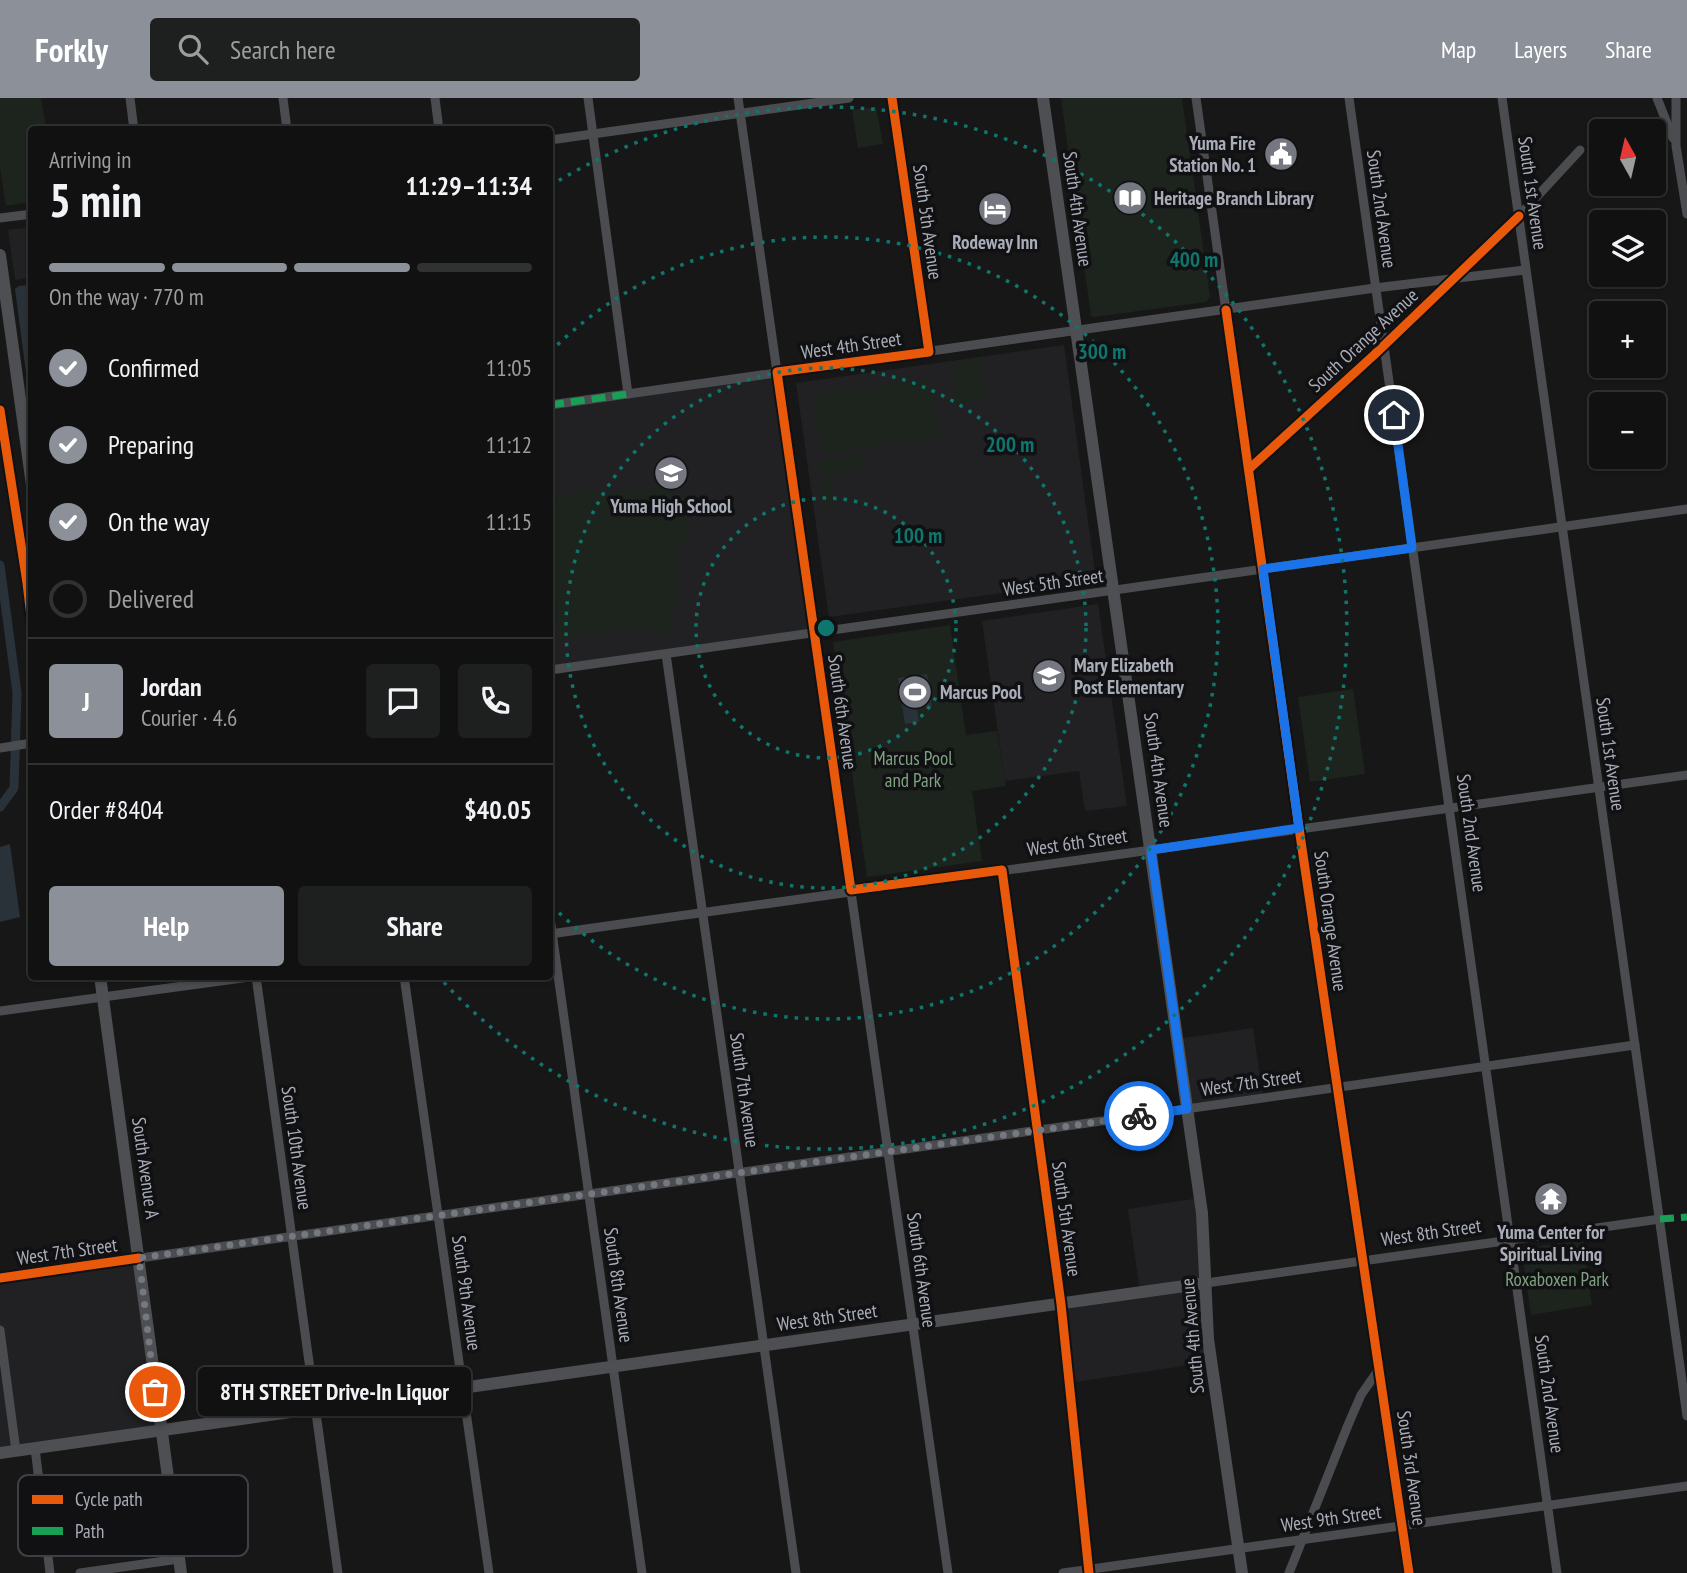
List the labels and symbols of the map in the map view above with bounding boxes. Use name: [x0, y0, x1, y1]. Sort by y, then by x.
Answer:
north arrow: [1589, 119, 1666, 196]
place label: Yuma Fire Station No. 1: [1169, 131, 1256, 177]
public building icon: Yuma Fire Station No. 1: [1262, 135, 1300, 173]
street label: South 1st Avenue: [1513, 135, 1553, 251]
street label: South 2nd Avenue: [1362, 148, 1402, 270]
street label: South 4th Avenue: [1058, 150, 1098, 268]
street label: South 5th Avenue: [908, 163, 948, 281]
library icon: Heritage Branch Library: [1111, 179, 1149, 217]
place label: Heritage Branch Library: [1154, 186, 1314, 210]
hotel icon: Rodeway Inn: [976, 190, 1014, 228]
place label: Rodeway Inn: [952, 230, 1038, 254]
text: 400 m: [1170, 246, 1218, 273]
street label: South Orange Avenue: [1303, 283, 1423, 397]
street label: West 4th Street: [799, 326, 903, 364]
text: 300 m: [1078, 338, 1126, 365]
pin: [1364, 385, 1424, 445]
text: 200 m: [986, 431, 1034, 458]
school or university icon: Yuma High School: [652, 454, 690, 492]
place label: Yuma High School: [609, 494, 732, 518]
text: 100 m: [894, 522, 942, 549]
street label: West 5th Street: [1001, 563, 1105, 601]
centre of rings: [814, 616, 838, 640]
street label: South 6th Avenue: [823, 653, 863, 771]
place label: Mary Elizabeth Post Elementary: [1074, 653, 1184, 699]
school or university icon: Mary Elizabeth Post Elementary: [1030, 657, 1068, 695]
sports icon: Marcus Pool: [896, 673, 934, 711]
place label: Marcus Pool: [940, 680, 1022, 704]
street label: South 1st Avenue: [1591, 696, 1631, 812]
street label: South 4th Avenue: [1139, 711, 1179, 829]
park label: Marcus Pool and Park: [873, 746, 953, 792]
street label: South 2nd Avenue: [1452, 772, 1492, 894]
street label: West 6th Street: [1025, 823, 1129, 861]
street label: South Orange Avenue: [1309, 849, 1353, 993]
street label: South 7th Avenue: [725, 1031, 765, 1149]
street label: West 7th Street: [1199, 1063, 1303, 1101]
courier: [1104, 1081, 1174, 1151]
street label: South 10th Avenue: [276, 1085, 318, 1211]
street label: South Avenue A: [127, 1116, 165, 1220]
street label: South 5th Avenue: [1047, 1160, 1087, 1278]
temple icon: Yuma Center for Spiritual Living: [1532, 1180, 1570, 1218]
street label: South 6th Avenue: [902, 1211, 942, 1329]
street label: West 8th Street: [1379, 1213, 1483, 1251]
place label: Yuma Center for Spiritual Living: [1496, 1220, 1605, 1266]
street label: South 8th Avenue: [599, 1226, 639, 1344]
street label: West 7th Street: [15, 1232, 119, 1270]
street label: South 9th Avenue: [447, 1234, 487, 1352]
park label: Roxaboxen Park: [1505, 1267, 1609, 1291]
street label: South 4th Avenue: [1175, 1277, 1209, 1395]
street label: West 8th Street: [775, 1298, 879, 1336]
street label: South 2nd Avenue: [1530, 1333, 1570, 1455]
pin: [125, 1362, 185, 1422]
callout: 8TH STREET Drive-In Liquor: [197, 1368, 470, 1416]
street label: South 3rd Avenue: [1392, 1409, 1432, 1527]
legend: [18, 1475, 248, 1556]
text: Cycle path: [75, 1487, 143, 1511]
street label: West 9th Street: [1279, 1499, 1383, 1537]
text: Path: [75, 1519, 104, 1543]

